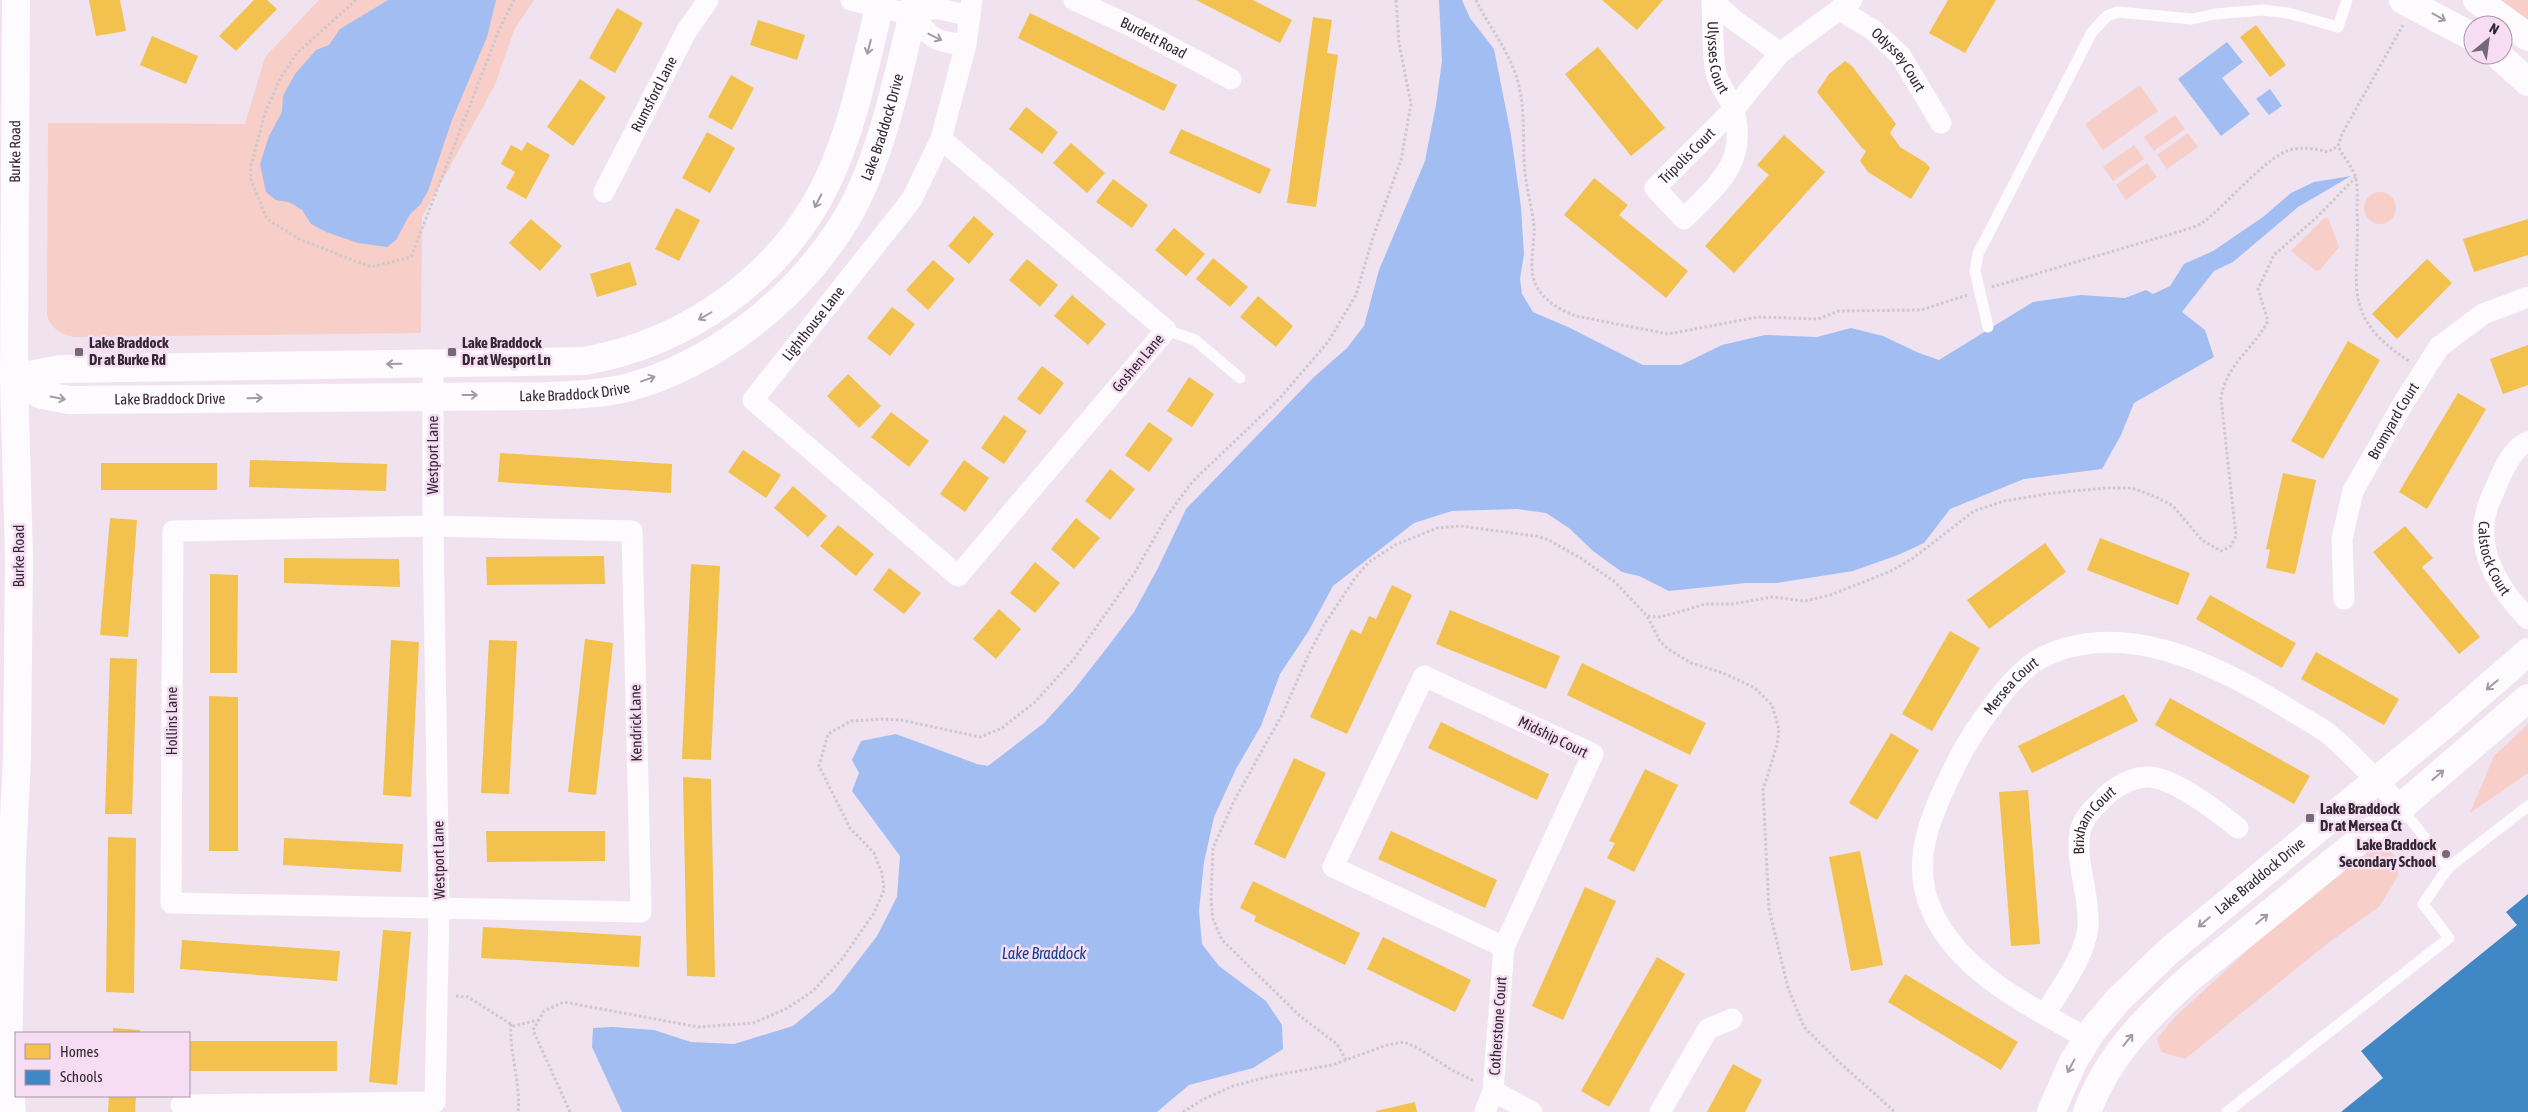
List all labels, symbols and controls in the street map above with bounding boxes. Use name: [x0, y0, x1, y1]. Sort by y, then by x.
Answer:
street label: Burdett Road: [1118, 13, 1189, 62]
one-way arrow: [2431, 13, 2446, 23]
north arrow: [2463, 15, 2513, 65]
text: N: [2487, 20, 2502, 38]
street label: Ulysses Court: [1705, 21, 1733, 97]
street label: Odyssey Court: [1868, 24, 1929, 94]
one-way arrow: [927, 32, 942, 42]
one-way arrow: [864, 39, 873, 55]
street label: Rumsford Lane: [627, 53, 680, 135]
street label: Lake Braddock Drive: [857, 72, 906, 183]
street label: Burke Road: [6, 120, 23, 183]
street label: Tripolis Court: [1655, 124, 1718, 187]
one-way arrow: [813, 193, 822, 208]
street label: Lighthouse Lane: [779, 282, 848, 364]
one-way arrow: [698, 312, 713, 321]
street label: Goshen Lane: [1108, 330, 1167, 395]
place label: Lake Braddock Dr at Burke Rd: [89, 334, 169, 368]
place label: Lake Braddock Dr at Wesport Ln: [462, 334, 551, 368]
marker: Lake Braddock Dr at Burke Rd: [73, 346, 85, 358]
marker: Lake Braddock Dr at Wesport Ln: [446, 346, 458, 358]
one-way arrow: [386, 359, 402, 369]
one-way arrow: [640, 374, 656, 383]
street label: Lake Braddock Drive: [519, 378, 632, 404]
street label: Bromyard Court: [2364, 379, 2422, 462]
street label: Lake Braddock Drive: [114, 390, 225, 408]
one-way arrow: [462, 390, 478, 400]
one-way arrow: [50, 393, 66, 403]
one-way arrow: [247, 393, 263, 403]
street label: Westport Lane: [424, 416, 441, 494]
street label: Calstock Court: [2476, 520, 2514, 599]
street label: Burke Road: [10, 525, 27, 587]
street label: Mersea Court: [1980, 653, 2041, 718]
one-way arrow: [2485, 679, 2498, 690]
street label: Kendrick Lane: [626, 684, 645, 762]
street label: Hollins Lane: [163, 686, 180, 755]
street label: Midship Court: [1516, 712, 1591, 761]
one-way arrow: [2431, 769, 2444, 780]
street label: Brixham Court: [2070, 782, 2119, 855]
place label: Lake Braddock Dr at Mersea Ct: [2320, 800, 2402, 834]
marker: Lake Braddock Dr at Mersea Ct: [2304, 812, 2316, 824]
street label: Westport Lane: [429, 820, 448, 899]
street label: Lake Braddock Drive: [2211, 834, 2308, 918]
place label: Lake Braddock Secondary School: [2339, 836, 2437, 870]
marker: Lake Braddock Secondary School: [2440, 848, 2452, 860]
one-way arrow: [2255, 914, 2268, 925]
one-way arrow: [2198, 917, 2211, 928]
water label: Lake Braddock: [1002, 944, 1087, 962]
street label: Cotherstone Court: [1486, 976, 1509, 1076]
legend: [15, 1032, 190, 1097]
one-way arrow: [2123, 1034, 2134, 1047]
text: Homes: [60, 1043, 99, 1060]
one-way arrow: [2066, 1059, 2076, 1074]
text: Schools: [60, 1068, 103, 1085]

